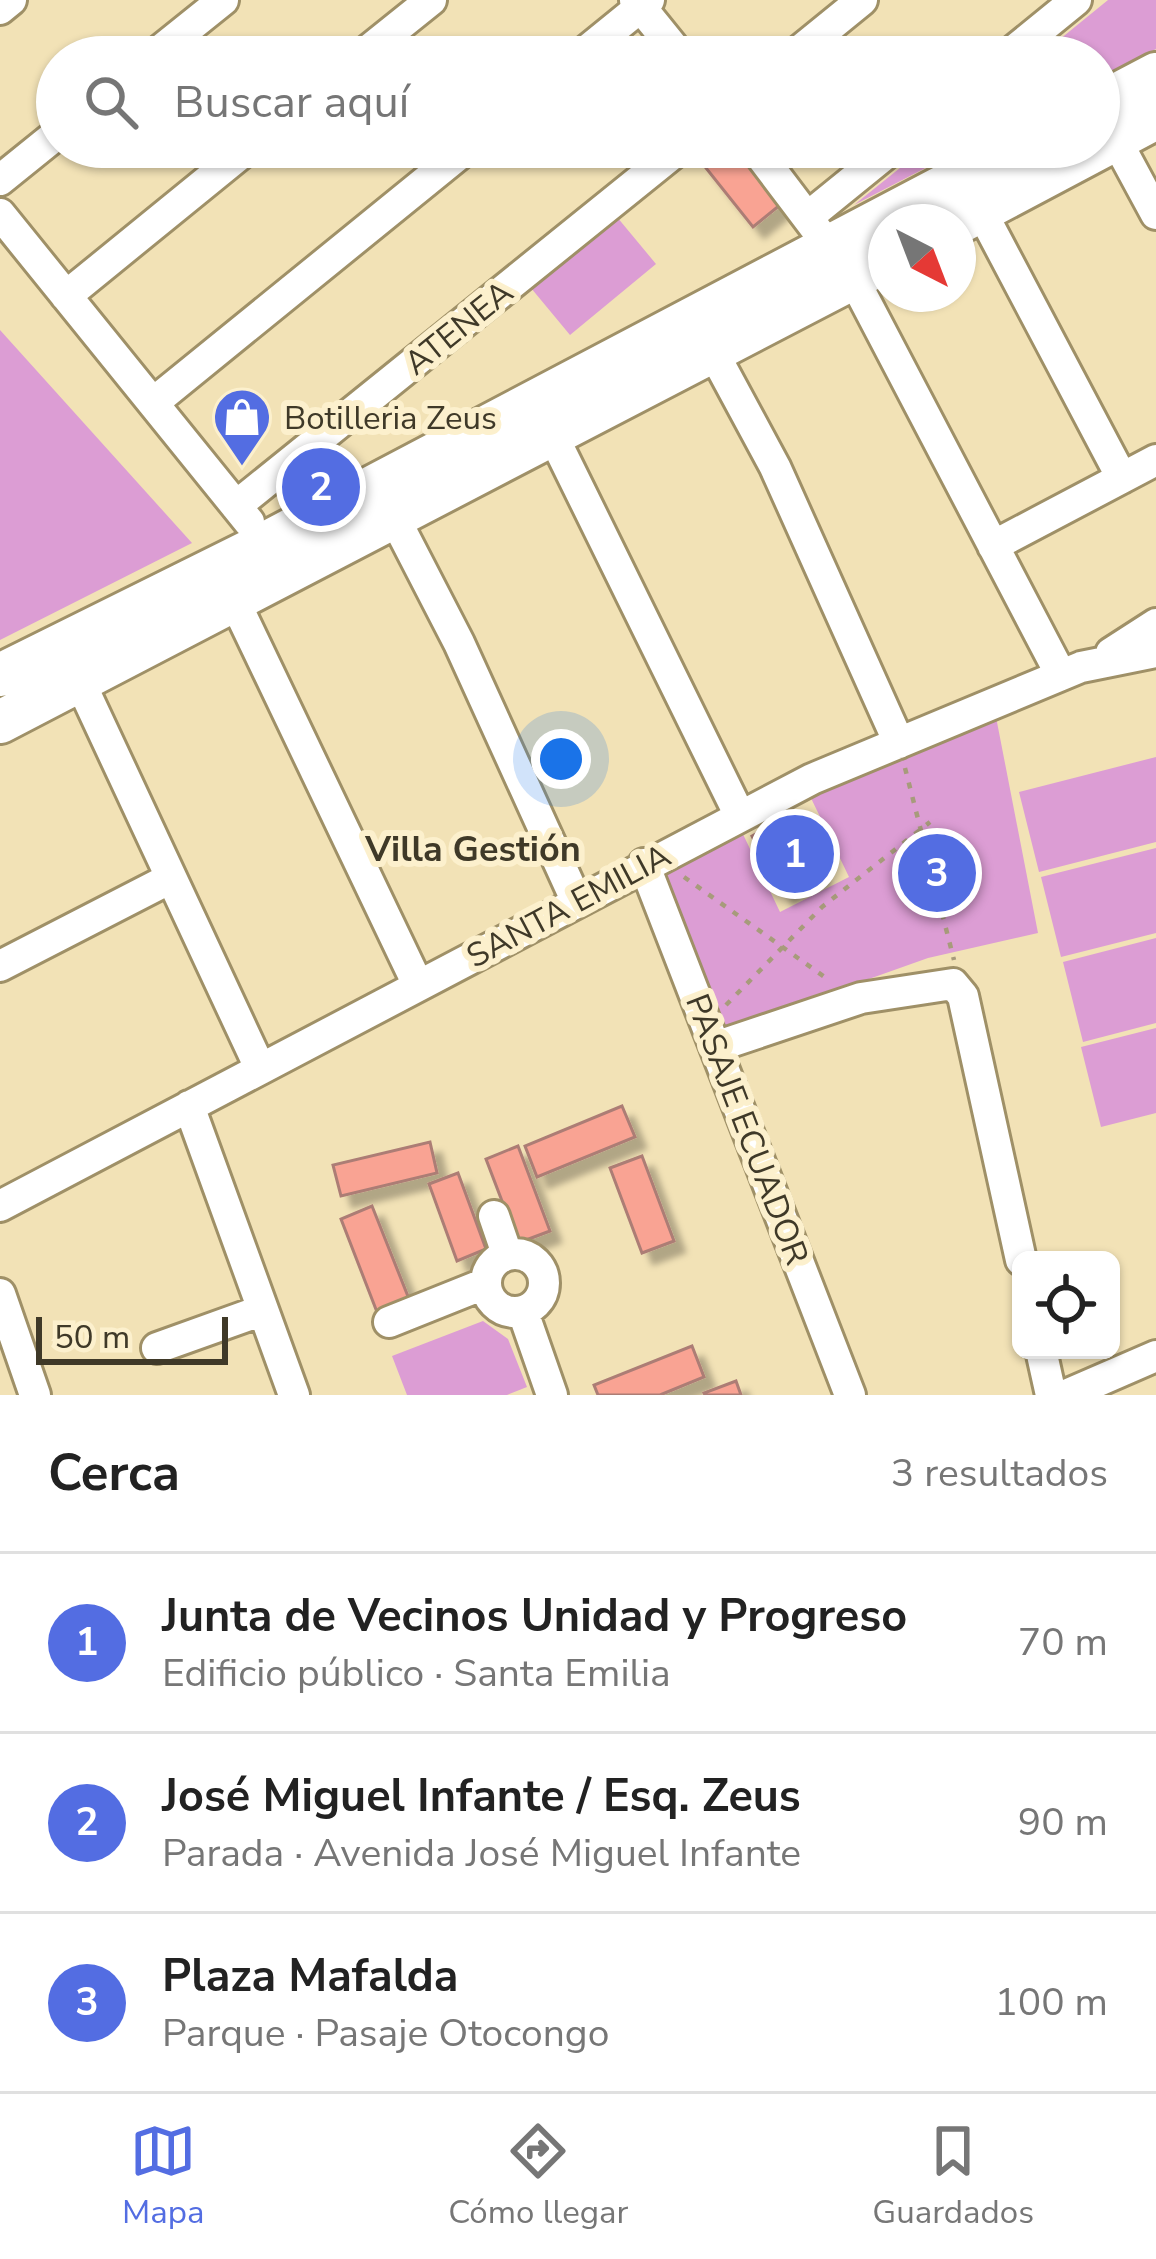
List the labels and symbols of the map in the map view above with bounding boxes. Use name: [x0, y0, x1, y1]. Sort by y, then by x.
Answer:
north arrow: [868, 204, 976, 312]
street label: ATENEA: [395, 270, 523, 386]
shop icon: Botilleria Zeus: [211, 386, 273, 468]
place label: Botilleria Zeus: [284, 396, 497, 441]
pin: 2: [282, 442, 360, 532]
your location: [531, 729, 591, 789]
pin: 1: [756, 809, 834, 899]
district label: Villa Gestión: [364, 825, 581, 874]
pin: 3: [898, 828, 976, 918]
street label: SANTA EMILIA: [459, 834, 679, 979]
street label: PASAJE ECUADOR: [674, 988, 819, 1272]
scale bar: [36, 1311, 228, 1364]

